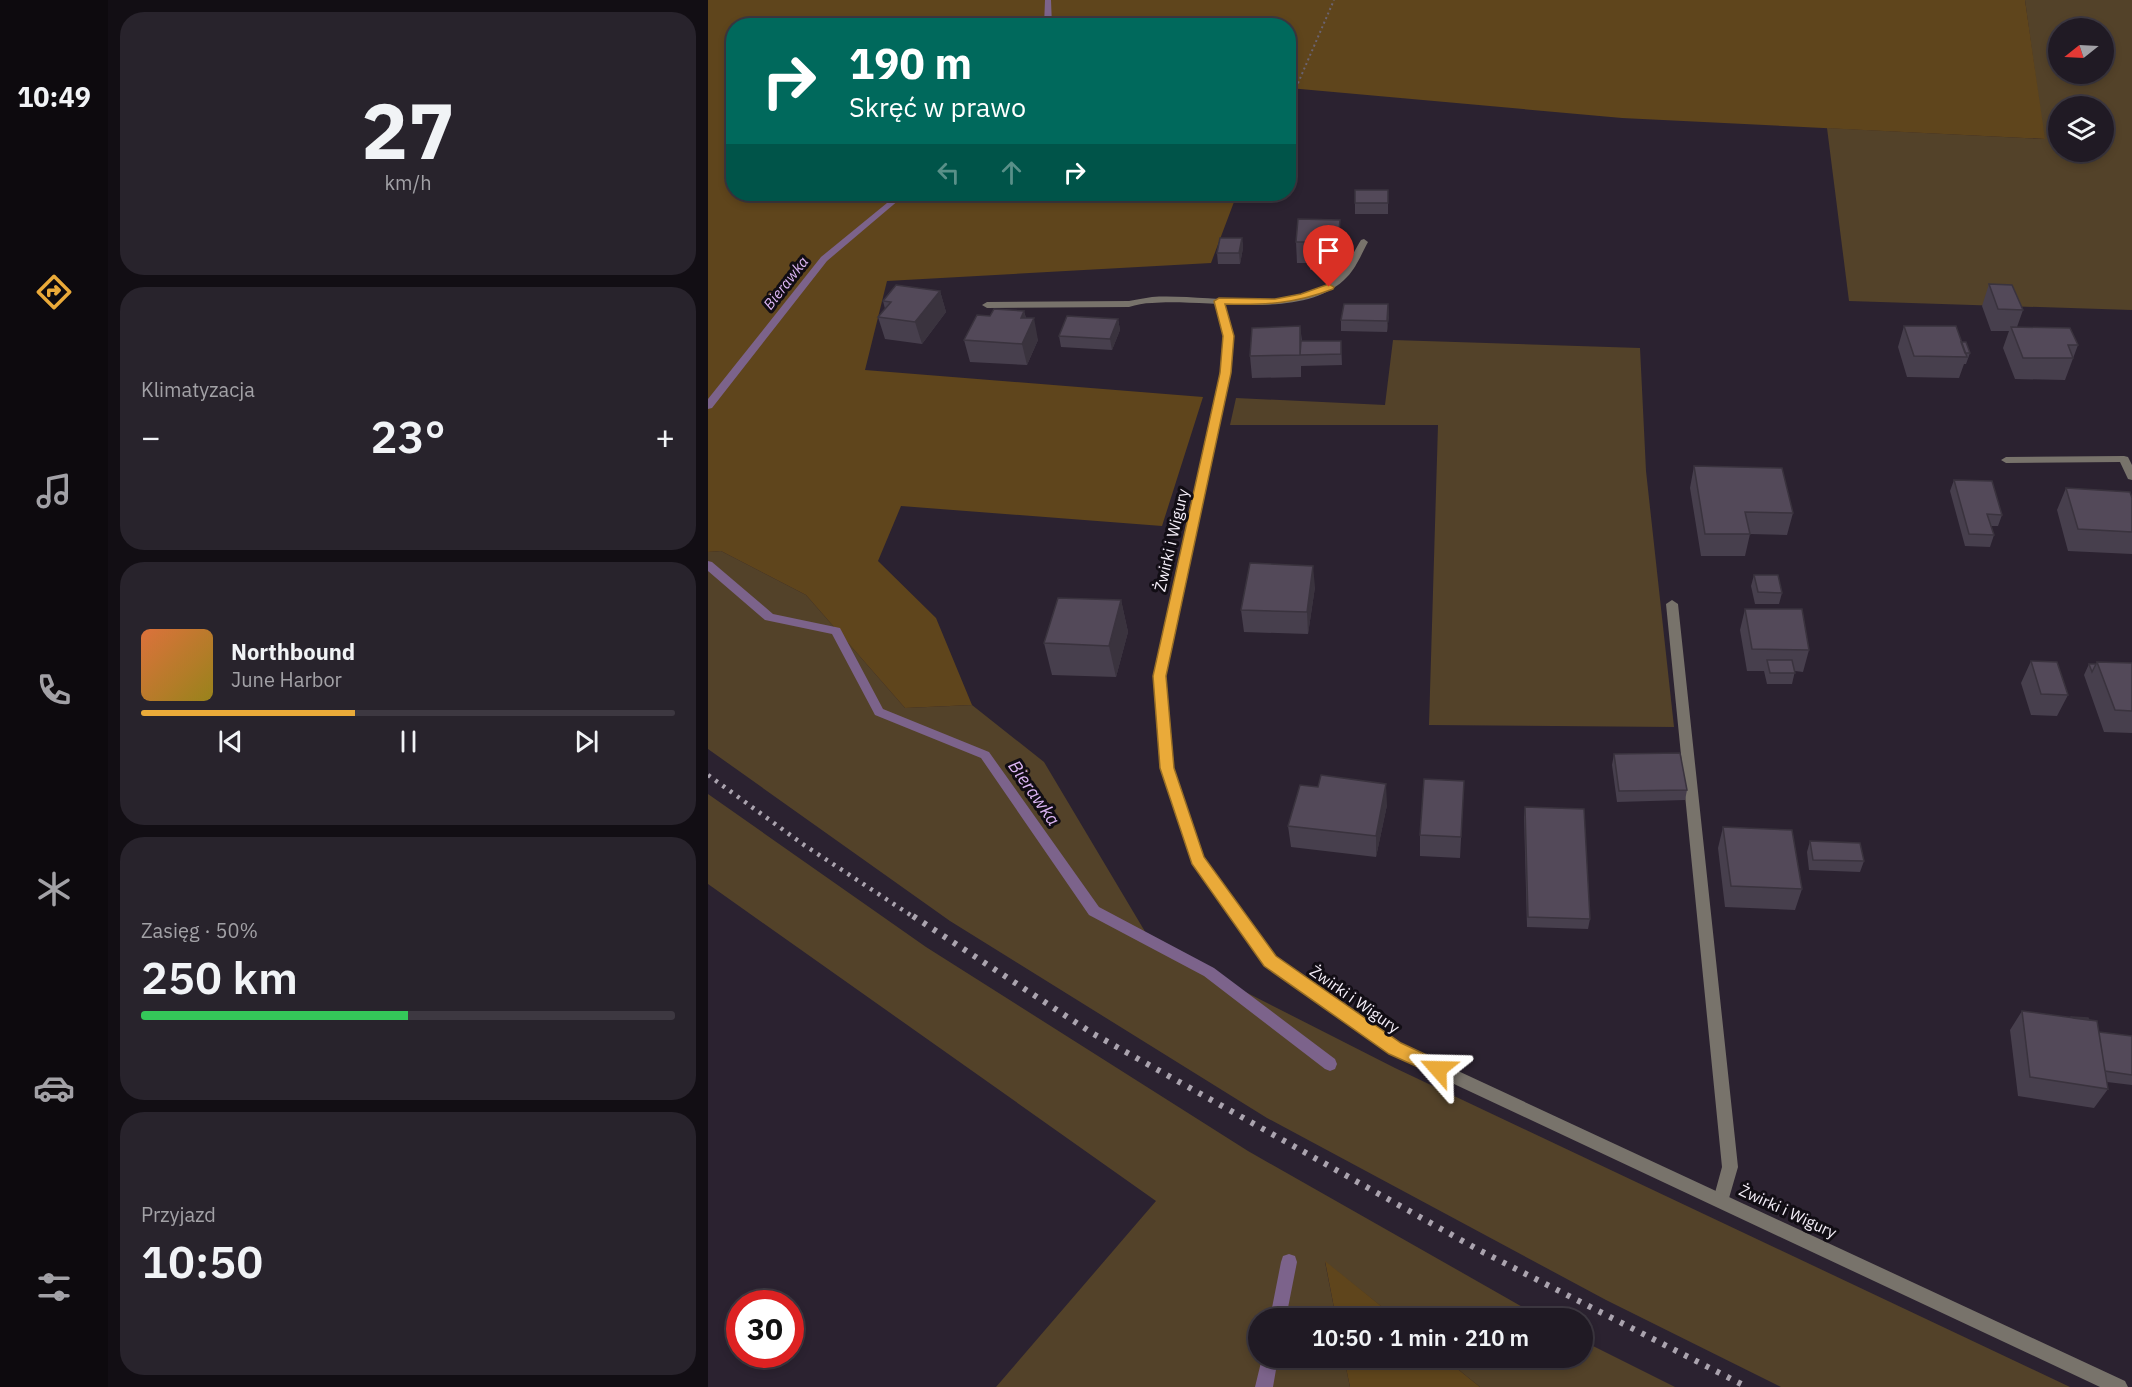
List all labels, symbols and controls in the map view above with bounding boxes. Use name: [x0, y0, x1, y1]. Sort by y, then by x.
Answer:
north arrow: [2048, 18, 2114, 84]
map controls: [2048, 18, 2114, 162]
text: 190 m: [849, 36, 972, 91]
icon: right: [750, 42, 828, 120]
text: 10:49: [17, 79, 91, 114]
text: 27: [361, 79, 455, 180]
text: Skręć w prawo: [849, 89, 1026, 124]
button: layers: [2048, 96, 2114, 162]
icon: left: [932, 156, 965, 189]
icon: ahead: [995, 156, 1028, 189]
icon: right: [1058, 156, 1091, 189]
text: km/h: [384, 169, 432, 196]
pin: [1303, 225, 1354, 287]
icon: arrive: [1312, 234, 1345, 267]
water label: Bierawka: [759, 252, 812, 313]
icon: directions: [33, 271, 75, 313]
text: Klimatyzacja: [141, 376, 255, 403]
text: 23°: [370, 407, 446, 465]
text: −: [141, 415, 161, 458]
text: +: [655, 415, 675, 458]
icon: music: [33, 470, 75, 512]
street label: Żwirki i Wigury: [1149, 487, 1193, 593]
text: Northbound: [231, 637, 355, 666]
text: June Harbor: [231, 666, 342, 693]
icon: phone: [33, 669, 75, 711]
icon: previous: [214, 725, 247, 758]
icon: pause: [392, 725, 425, 758]
icon: next: [570, 725, 603, 758]
water label: Bierawka: [1004, 755, 1065, 830]
icon: climate: [33, 868, 75, 910]
text: Zasięg · 50%: [141, 917, 258, 944]
text: 250 km: [141, 948, 298, 1006]
street label: Żwirki i Wigury: [1306, 961, 1404, 1037]
position arrow: [1406, 1037, 1470, 1101]
icon: car: [33, 1067, 75, 1109]
street label: Żwirki i Wigury: [1736, 1180, 1840, 1242]
text: Przyjazd: [141, 1201, 216, 1228]
text: 10:50: [141, 1232, 263, 1290]
icon: filters: [33, 1266, 75, 1308]
speed limit sign: 30: [726, 1290, 804, 1368]
text: 10:50 · 1 min · 210 m: [1312, 1323, 1529, 1352]

